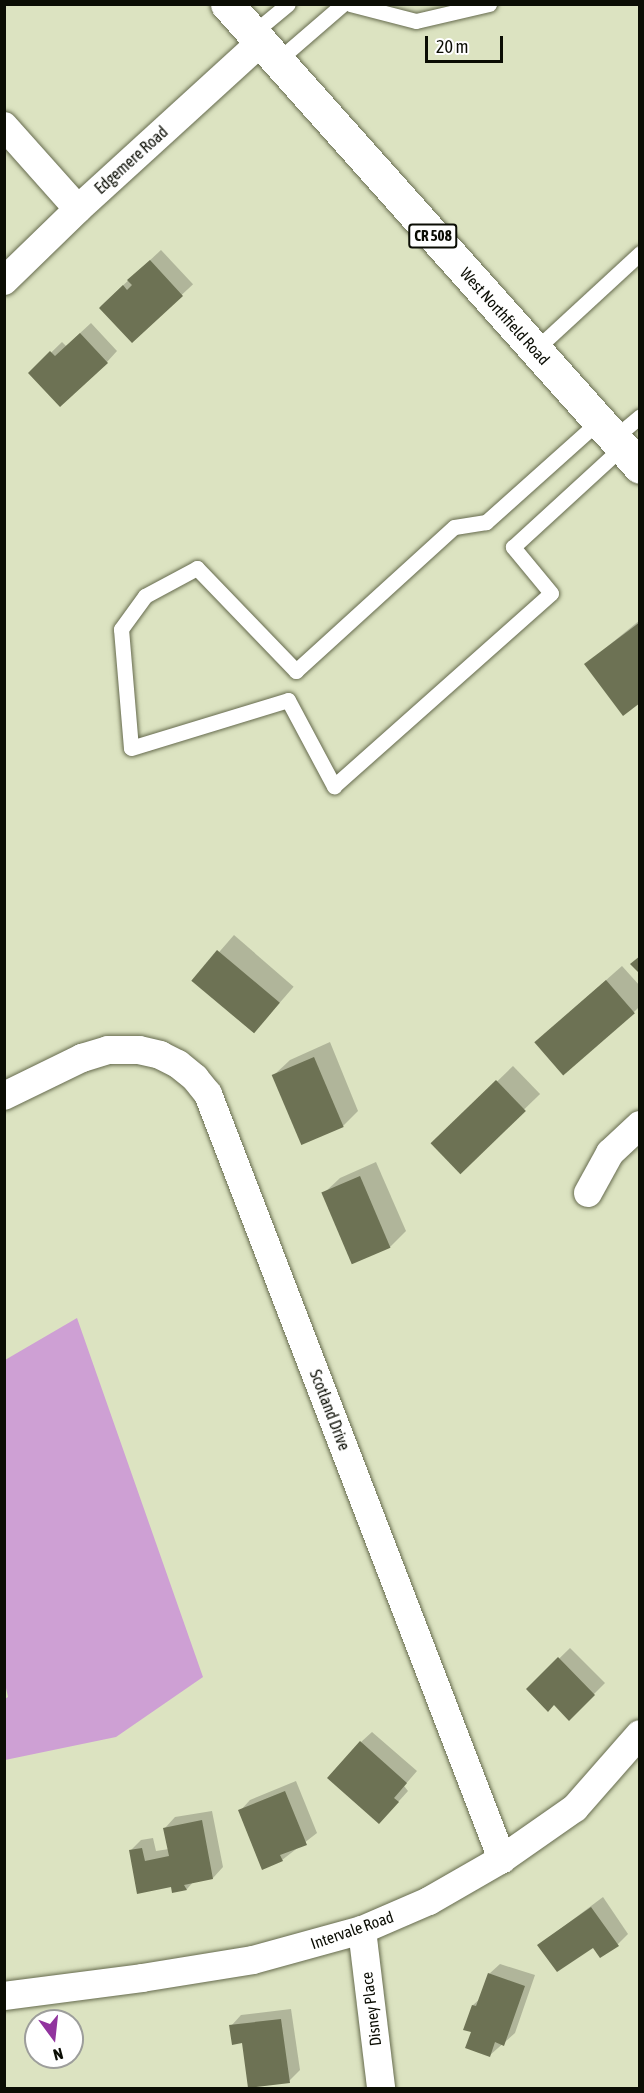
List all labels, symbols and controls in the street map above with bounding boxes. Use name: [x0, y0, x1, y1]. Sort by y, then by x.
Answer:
scale bar: [428, 24, 506, 62]
text: 20 m: [436, 36, 468, 57]
street label: Edgemere Road: [90, 122, 172, 198]
road number: CR 508: [408, 224, 458, 248]
street label: West Northfield Road: [456, 263, 554, 369]
street label: Scotland Drive: [306, 1367, 354, 1453]
street label: Intervale Road: [308, 1907, 396, 1953]
street label: Disney Place: [357, 1971, 385, 2047]
north arrow: [24, 2009, 84, 2069]
text: N: [51, 2045, 65, 2064]

